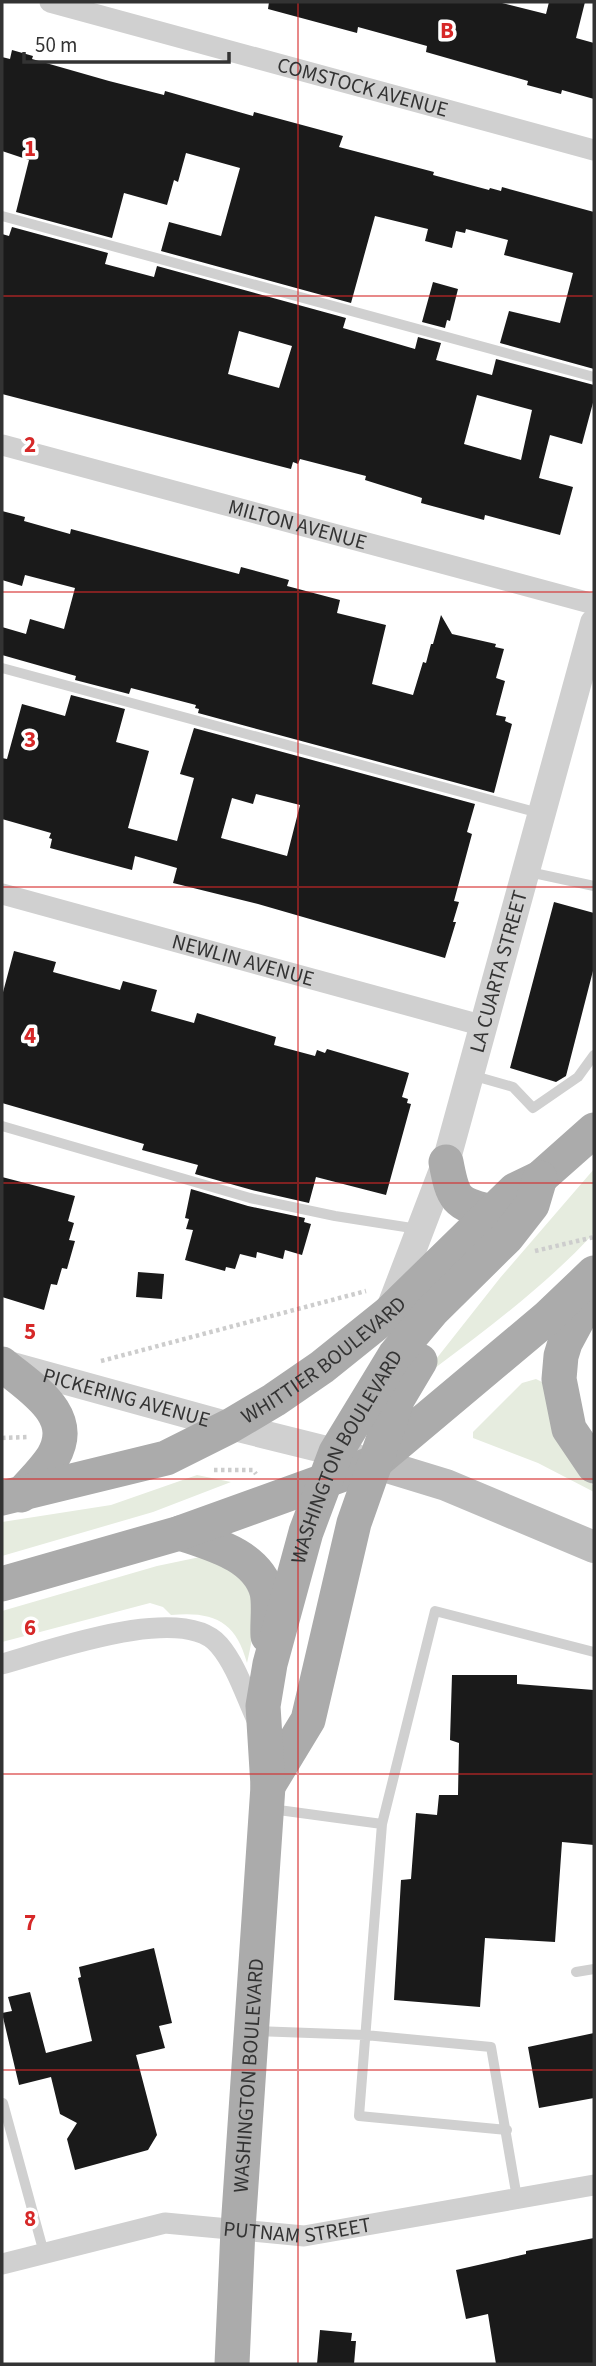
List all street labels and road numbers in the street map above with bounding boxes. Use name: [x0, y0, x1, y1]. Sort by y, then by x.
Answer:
street label: COMSTOCK AVENUE: [274, 50, 451, 125]
street label: MILTON AVENUE: [225, 491, 370, 557]
street label: LA CUARTA STREET: [462, 887, 535, 1056]
street label: NEWLIN AVENUE: [169, 926, 317, 994]
street label: WHITTIER BOULEVARD: [235, 1289, 413, 1431]
street label: WASHINGTON BOULEVARD: [283, 1344, 410, 1567]
street label: PICKERING AVENUE: [39, 1360, 213, 1435]
street label: WASHINGTON BOULEVARD: [225, 1957, 271, 2194]
street label: PUTNAM STREET: [222, 2210, 373, 2251]

